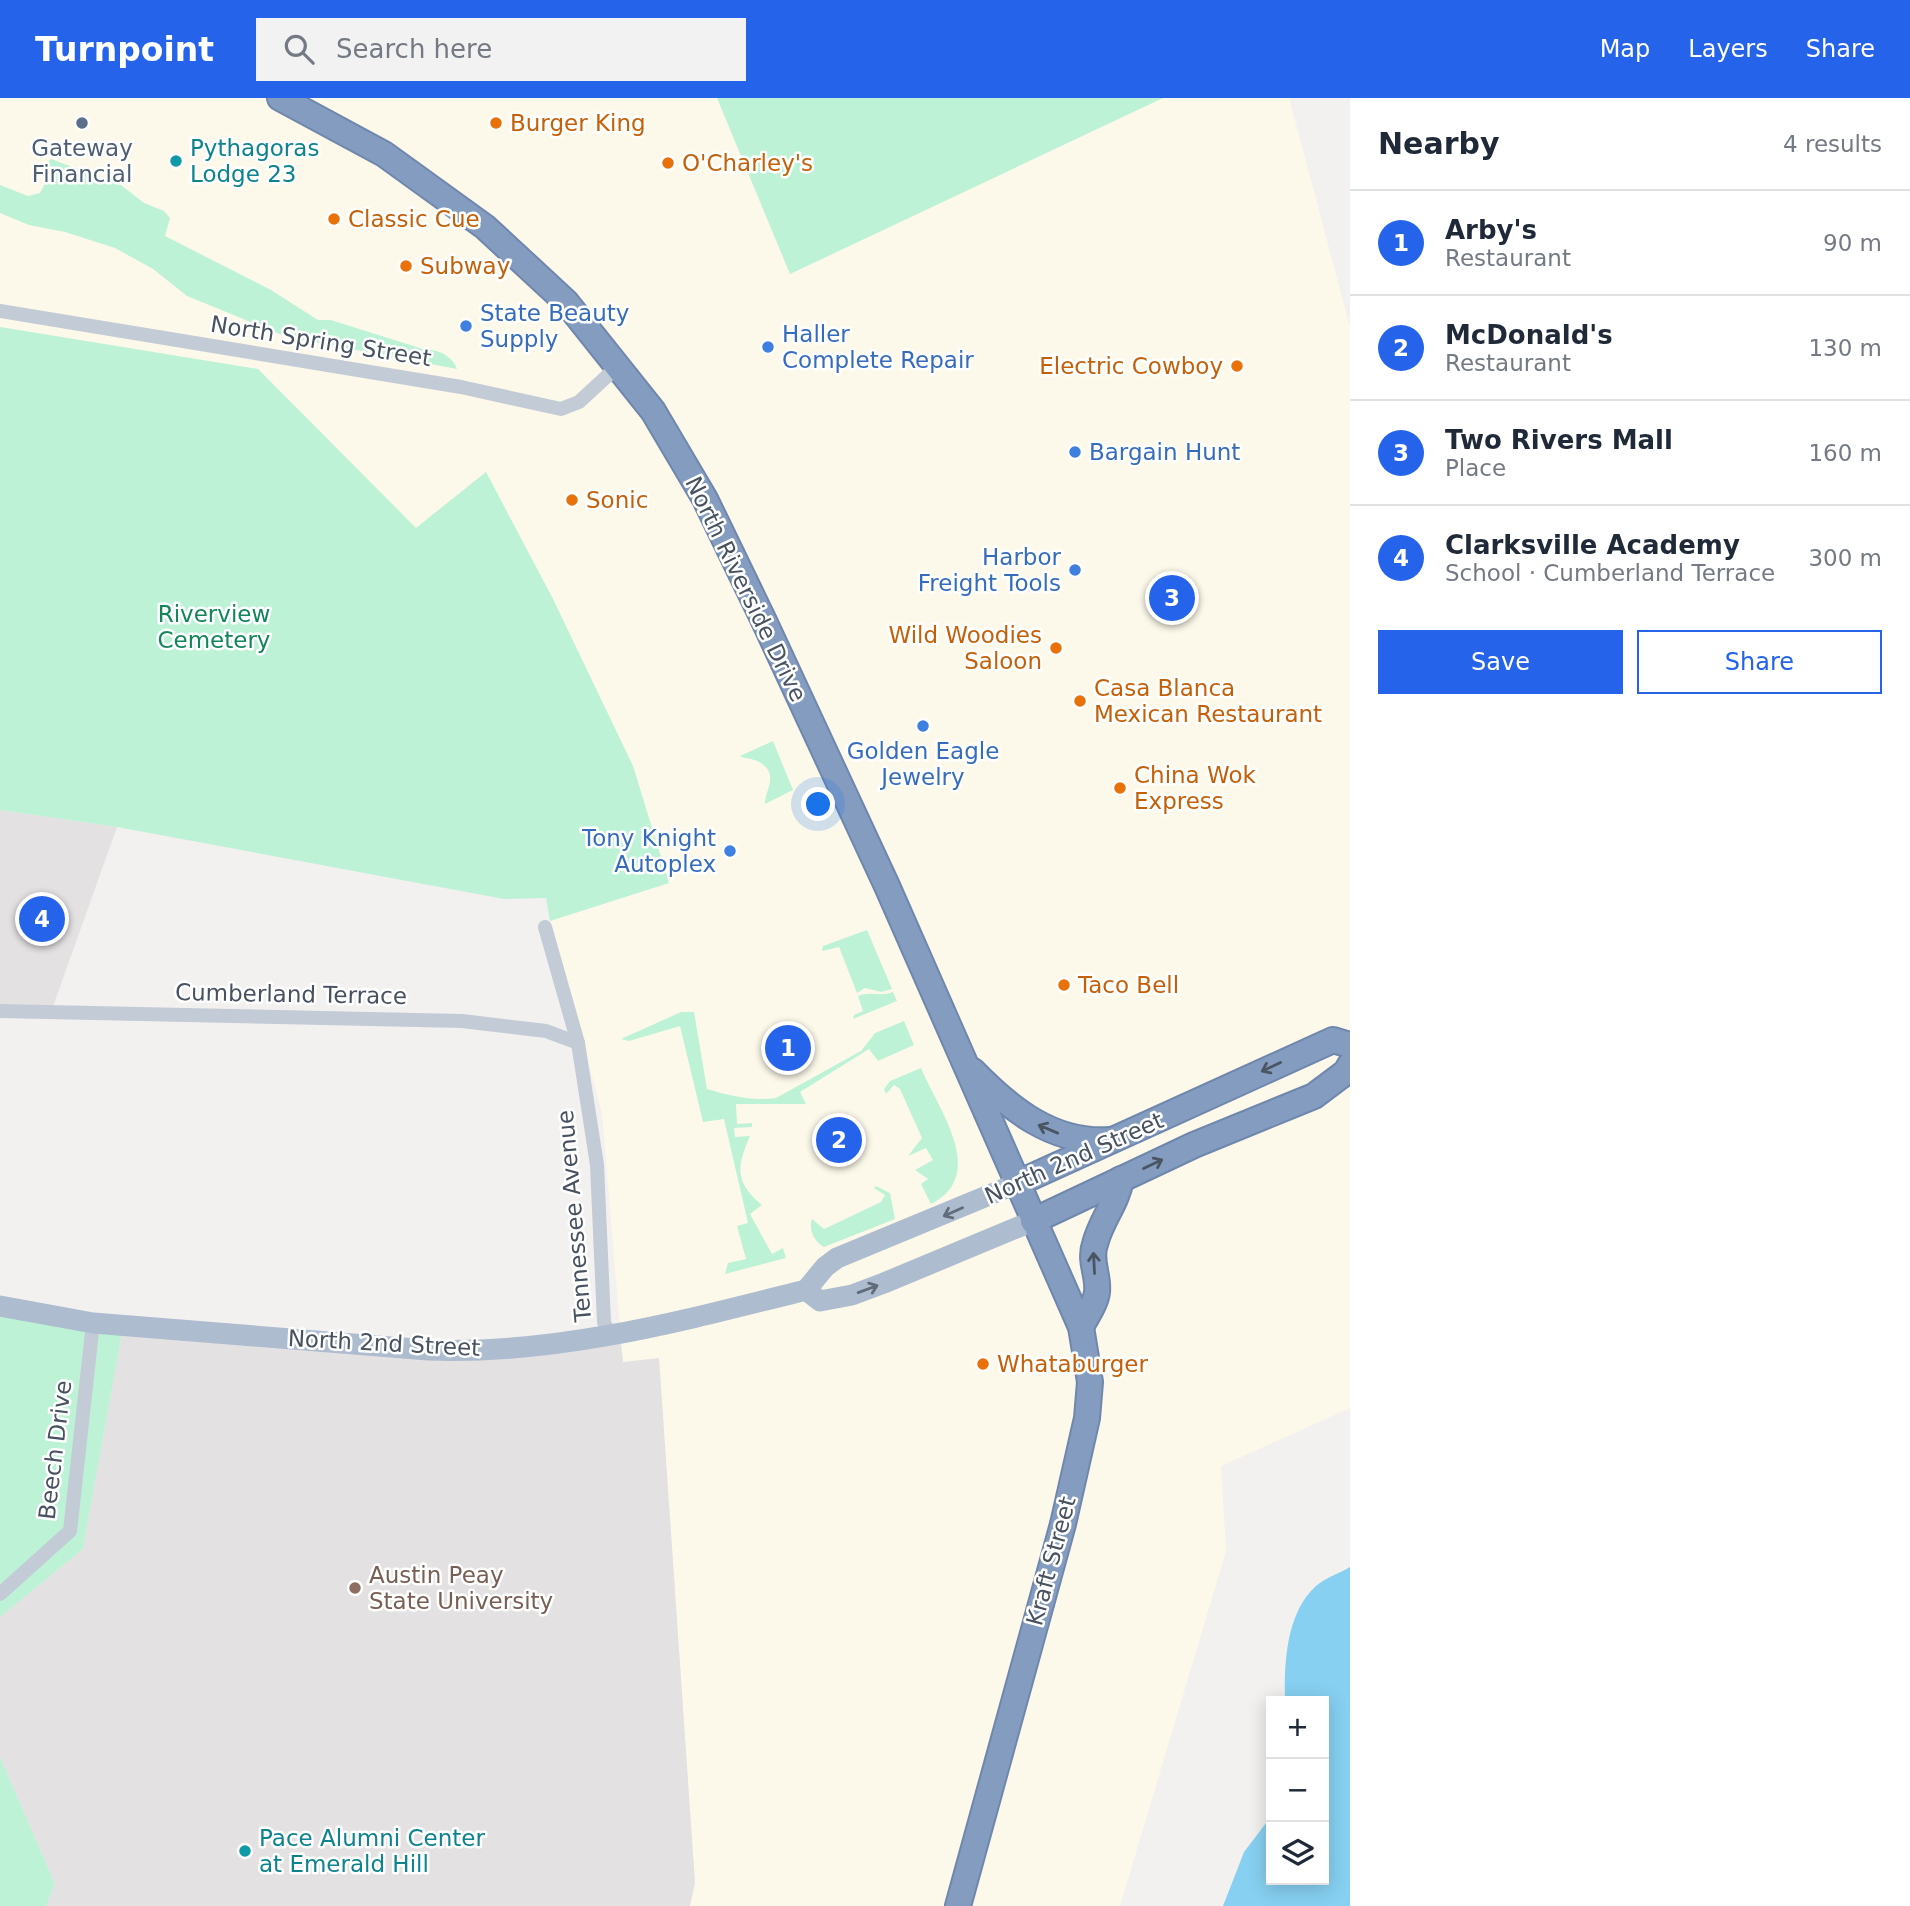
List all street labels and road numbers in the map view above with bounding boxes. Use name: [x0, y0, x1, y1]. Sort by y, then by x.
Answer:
street label: North Spring Street: [209, 311, 433, 371]
street label: North Riverside Drive: [680, 472, 812, 706]
street label: Cumberland Terrace: [175, 979, 407, 1009]
street label: North 2nd Street: [981, 1107, 1167, 1209]
street label: Tennessee Avenue: [552, 1109, 596, 1324]
street label: North 2nd Street: [287, 1325, 481, 1361]
street label: Beech Drive: [34, 1379, 76, 1521]
street label: Kraft Street: [1021, 1494, 1081, 1628]

